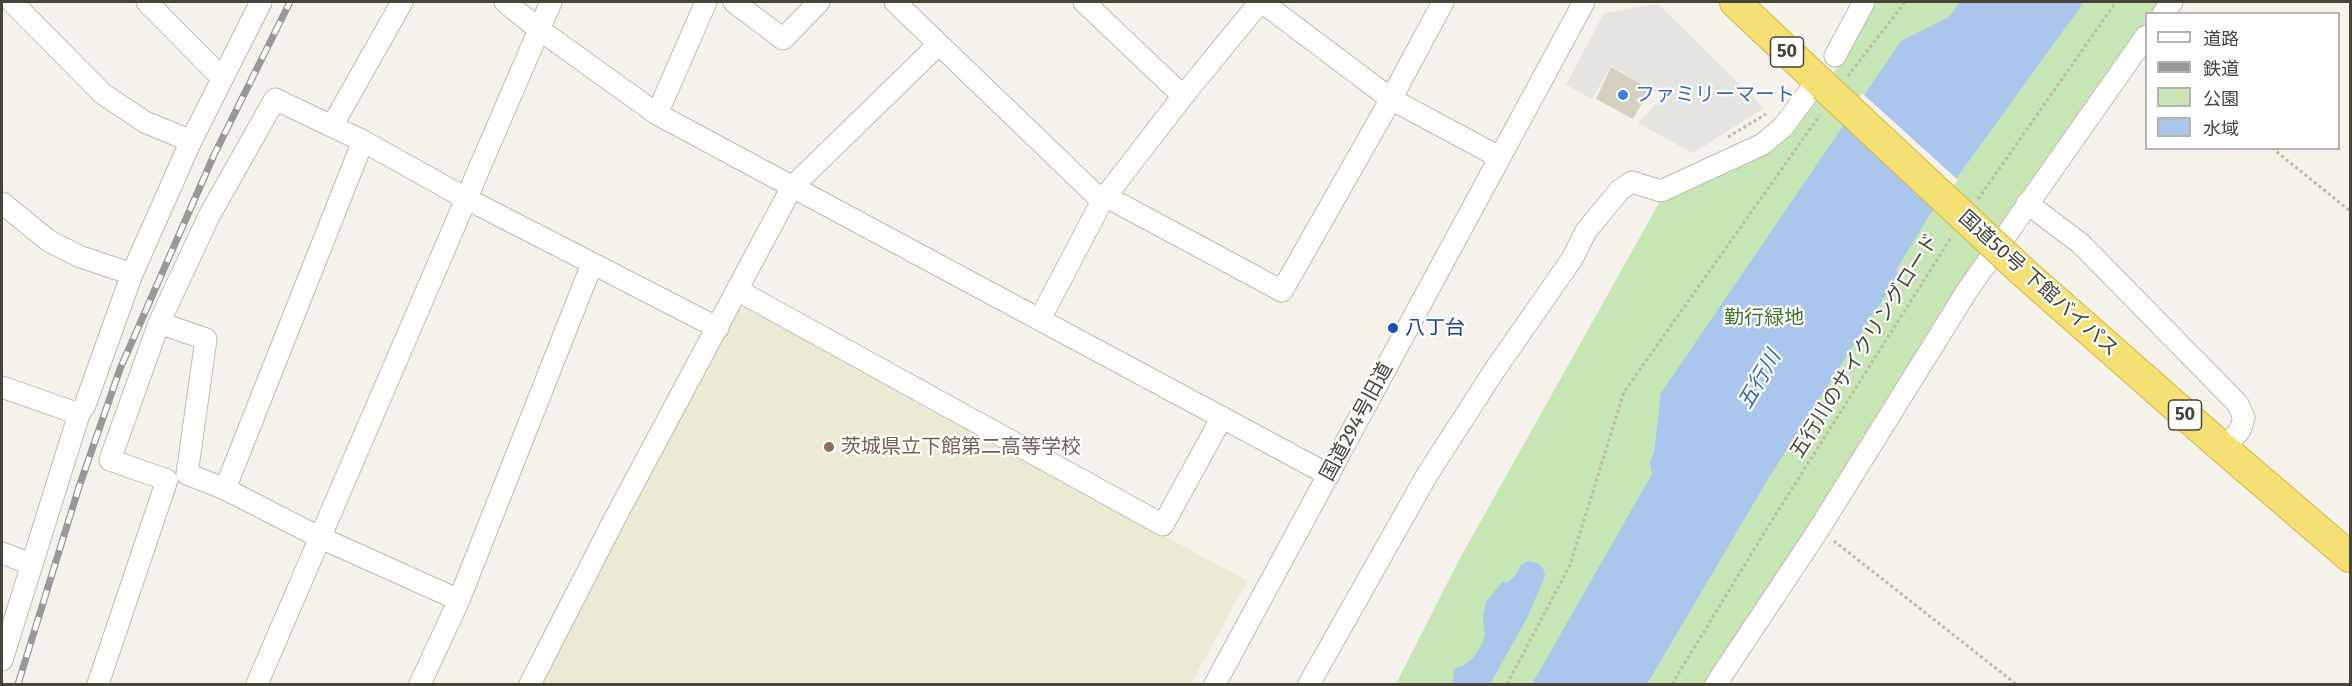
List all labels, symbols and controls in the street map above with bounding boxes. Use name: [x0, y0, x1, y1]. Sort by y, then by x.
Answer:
legend: [2145, 12, 2340, 150]
text: 道路: [2203, 28, 2239, 50]
road number: 50: [1770, 37, 1804, 67]
text: 鉄道: [2203, 58, 2239, 80]
place label: ファミリーマート: [1635, 83, 1795, 107]
marker: ファミリーマート: [1616, 88, 1630, 102]
text: 公園: [2203, 88, 2239, 110]
text: 水域: [2203, 118, 2239, 140]
street label: 国道50号 下館バイパス: [1953, 206, 2123, 362]
street label: 五行川のサイクリングロード: [1786, 229, 1944, 463]
park label: 勤行緑地: [1724, 306, 1804, 330]
place label: 八丁台: [1405, 316, 1465, 340]
marker: 八丁台: [1386, 321, 1400, 335]
water label: 五行川: [1733, 346, 1787, 414]
street label: 国道294号旧道: [1316, 359, 1398, 485]
road number: 50: [2168, 400, 2202, 430]
place label: 茨城県立下館第二高等学校: [841, 435, 1081, 459]
marker: 茨城県立下館第二高等学校: [822, 440, 836, 454]

